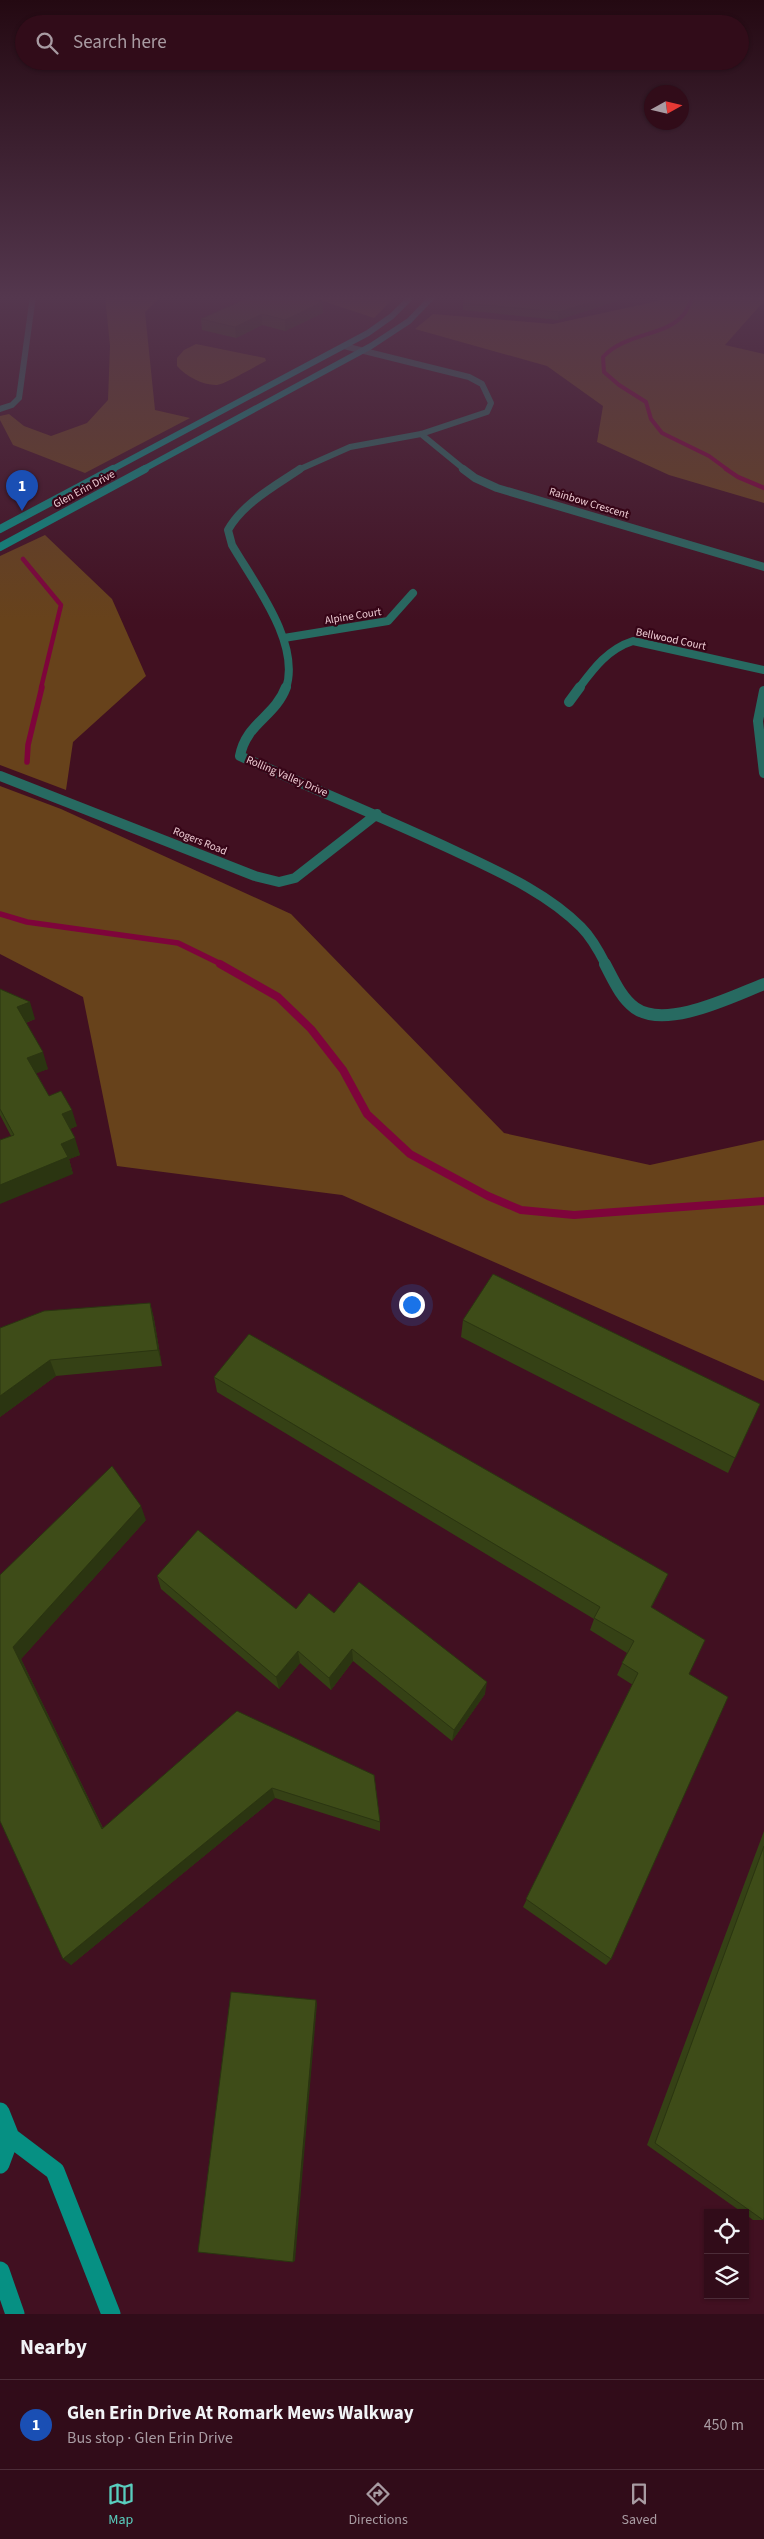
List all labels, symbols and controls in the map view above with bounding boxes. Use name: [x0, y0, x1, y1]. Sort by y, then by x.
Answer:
search box: [15, 15, 749, 70]
icon: search: [33, 29, 61, 57]
text: Search here: [73, 29, 167, 56]
north arrow: [644, 85, 689, 130]
street label: Glen Erin Drive: [51, 466, 118, 512]
pin: 1: [6, 470, 38, 511]
street label: Rainbow Crescent: [547, 484, 631, 522]
street label: Alpine Court: [324, 604, 383, 628]
street label: Bellwood Court: [635, 624, 708, 654]
street label: Rolling Valley Drive: [244, 752, 331, 800]
street label: Rogers Road: [171, 823, 229, 859]
your location: [399, 1292, 425, 1318]
map controls: [704, 2209, 749, 2299]
button: locate: [704, 2209, 749, 2254]
button: layers: [704, 2254, 749, 2299]
text: Nearby: [20, 2332, 87, 2362]
text: Glen Erin Drive At Romark Mews Walkway: [67, 2400, 414, 2427]
text: 1: [32, 2414, 40, 2436]
text: 450 m: [704, 2414, 744, 2436]
text: Bus stop · Glen Erin Drive: [67, 2427, 233, 2449]
tab: Map: [107, 2480, 135, 2530]
tab: Directions: [349, 2480, 408, 2530]
tab: Saved: [621, 2480, 657, 2530]

